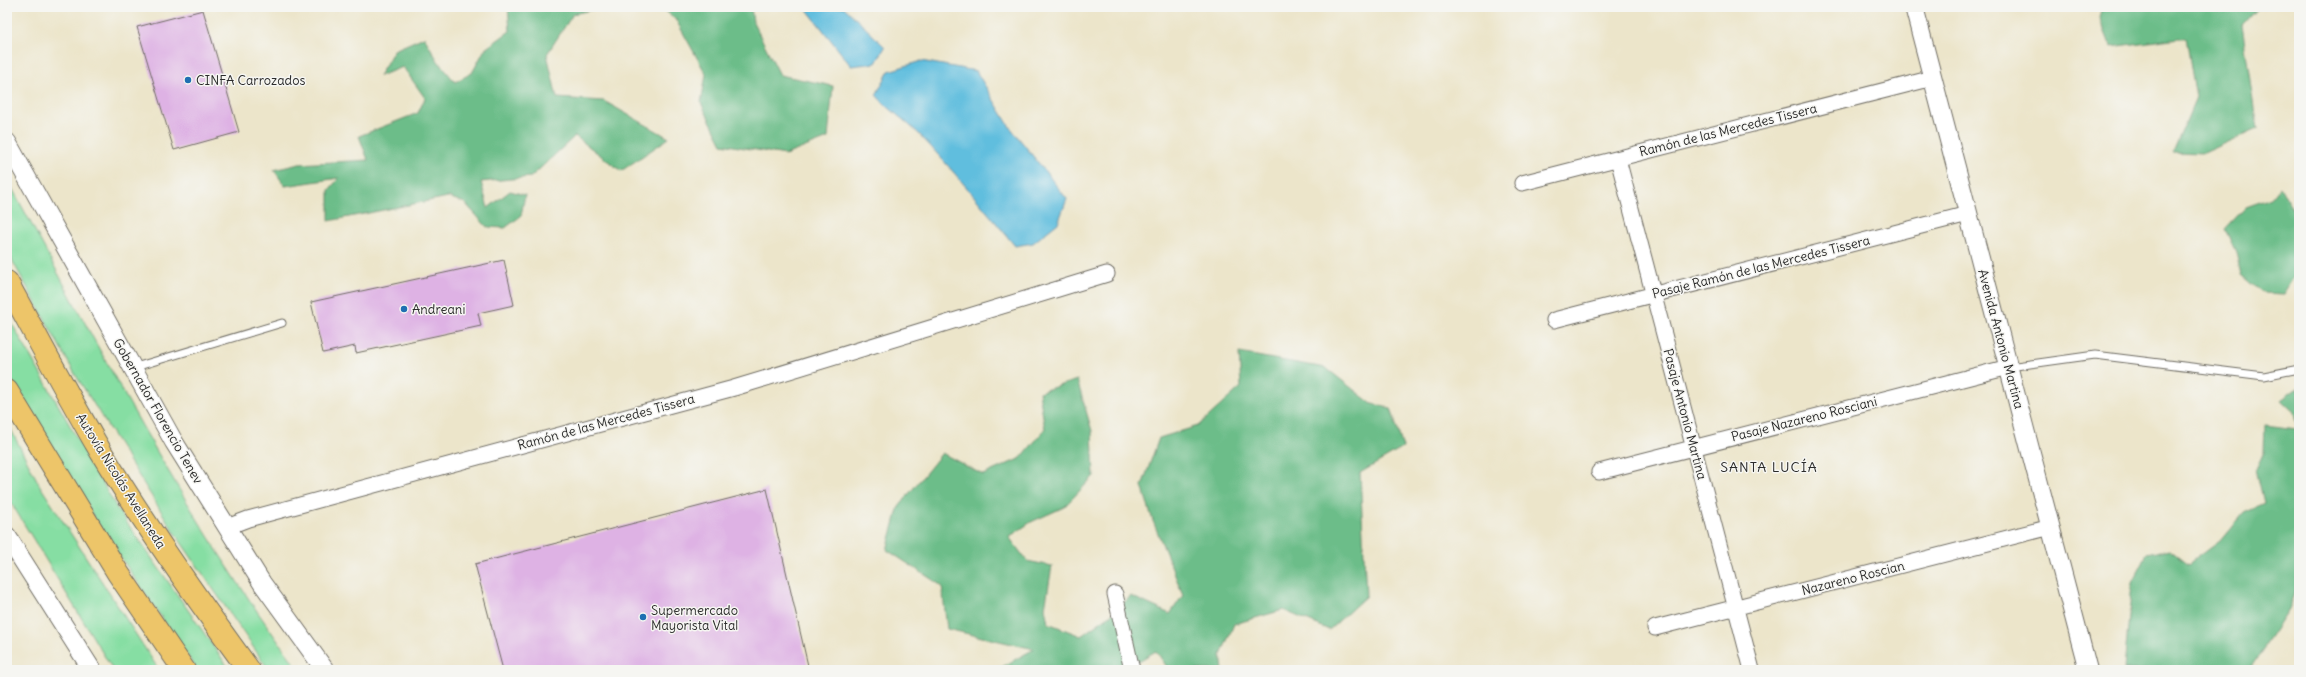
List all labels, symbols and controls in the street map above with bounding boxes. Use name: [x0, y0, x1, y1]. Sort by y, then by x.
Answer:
place label: CINFA Carrozados: [196, 72, 305, 89]
marker: CINFA Carrozados: [183, 75, 193, 85]
street label: Ramón de las Mercedes Tissera: [1637, 100, 1819, 160]
street label: Pasaje Ramón de las Mercedes Tissera: [1650, 232, 1872, 302]
street label: Avenida Antonio Martina: [1974, 267, 2028, 411]
place label: Andreani: [412, 301, 465, 318]
marker: Andreani: [399, 304, 409, 314]
street label: Gobernador Florencio Tenev: [109, 335, 207, 487]
street label: Pasaje Antonio Martina: [1659, 347, 1711, 481]
street label: Ramón de las Mercedes Tissera: [516, 390, 696, 454]
street label: Pasaje Nazareno Rosciani: [1729, 393, 1879, 445]
street label: Autovía Nicolás Avellaneda: [72, 410, 170, 552]
district label: SANTA LUCÍA: [1720, 458, 1818, 476]
street label: Nazareno Roscian: [1800, 557, 1907, 599]
place label: Supermercado Mayorista Vital: [651, 602, 738, 634]
marker: Supermercado Mayorista Vital: [638, 612, 648, 622]

